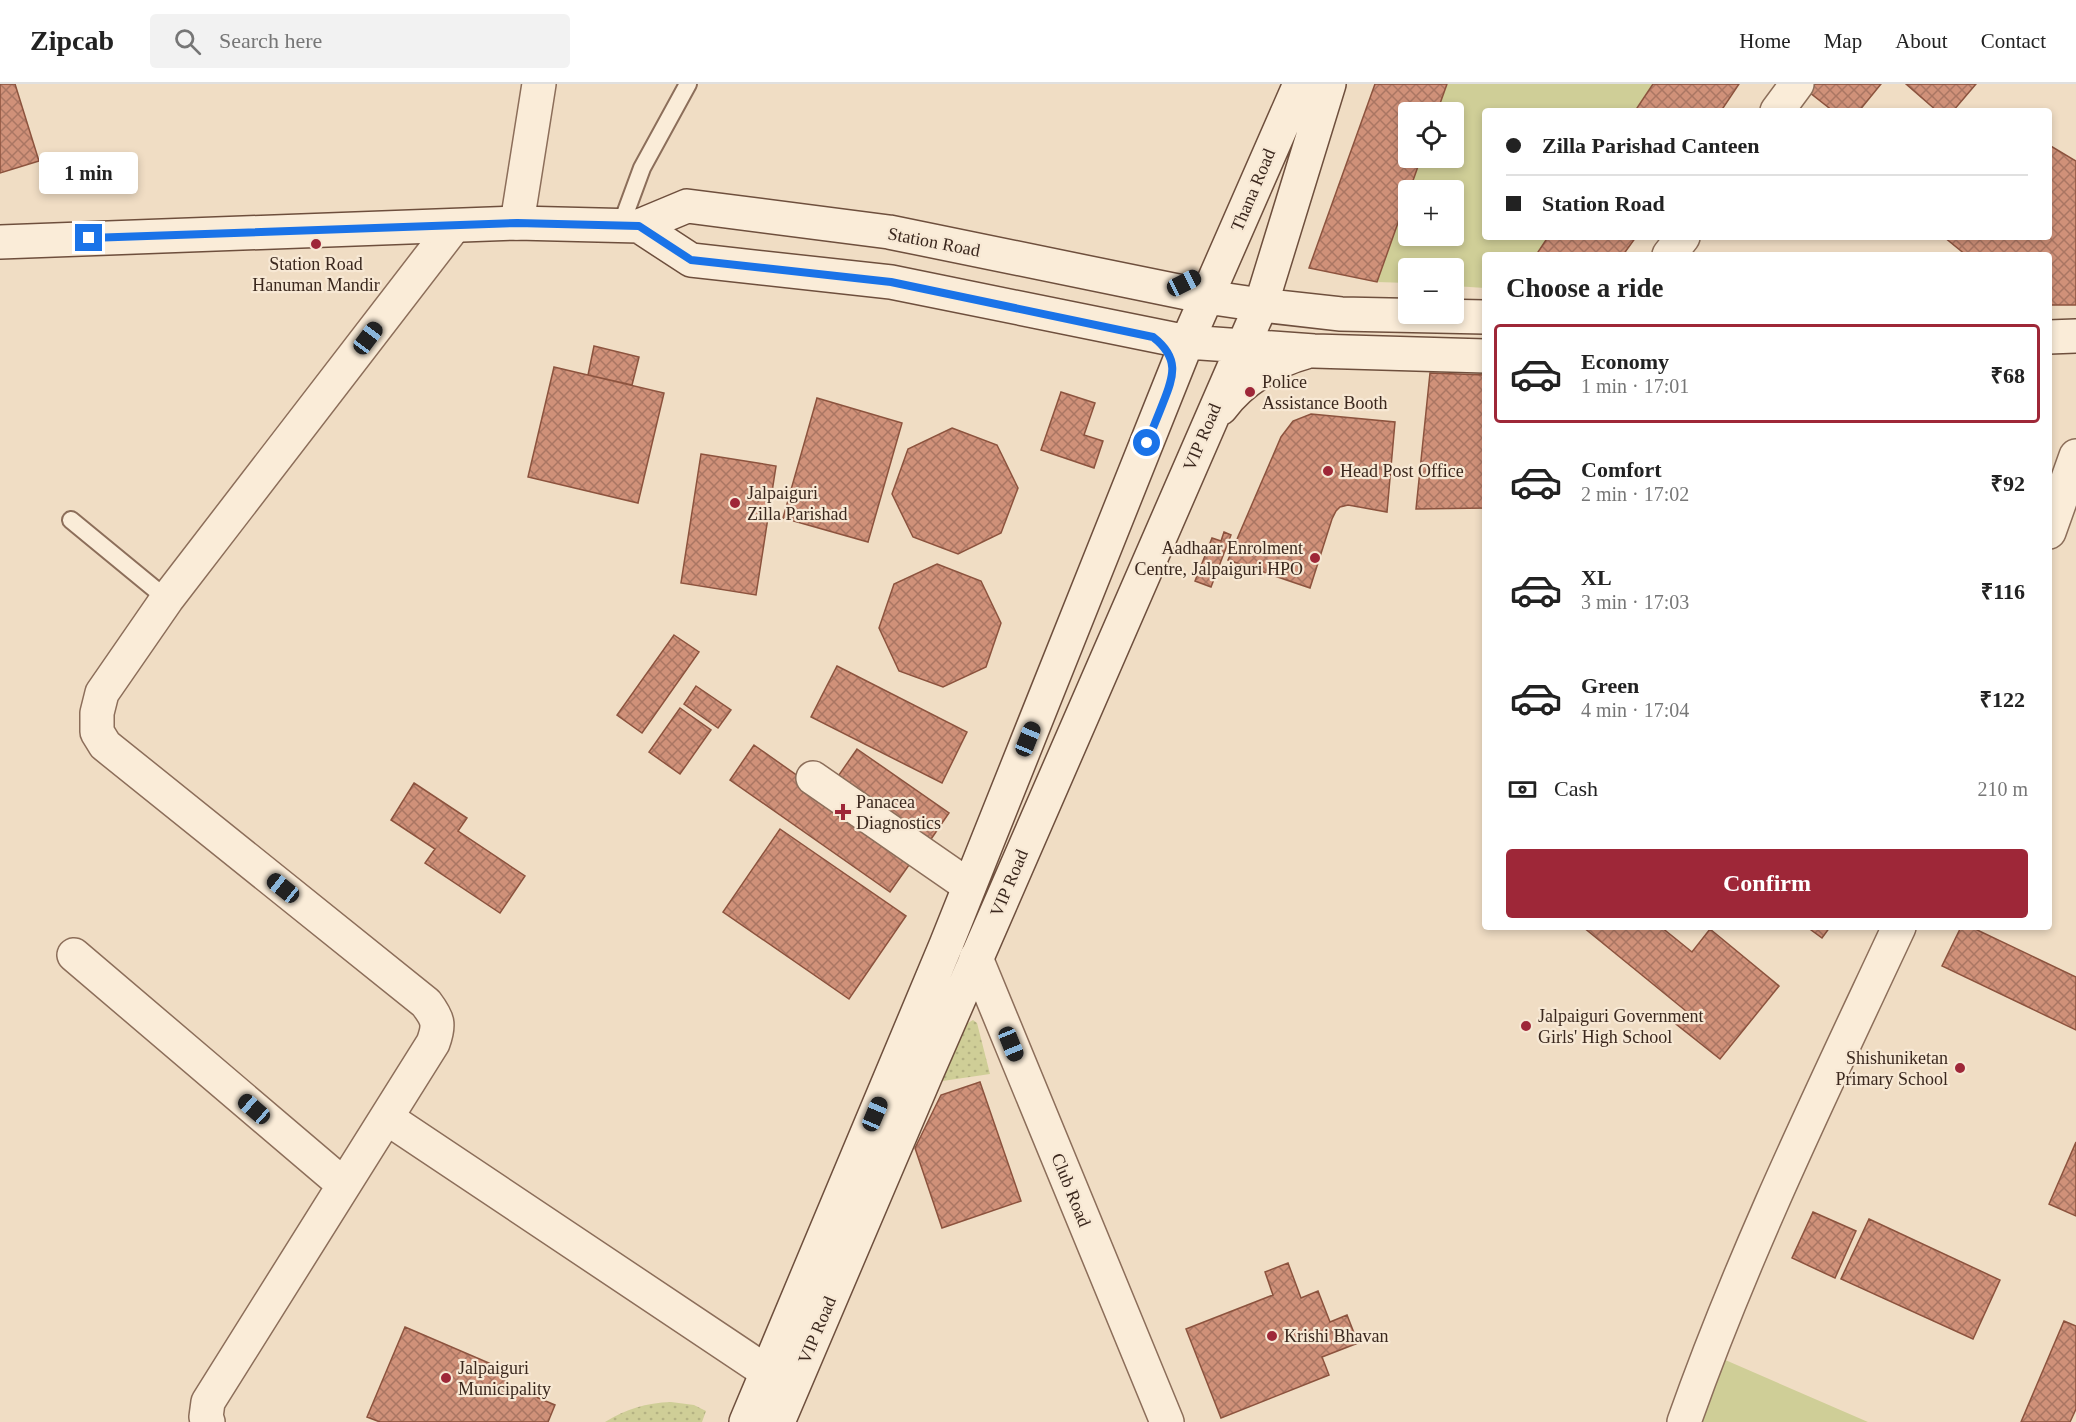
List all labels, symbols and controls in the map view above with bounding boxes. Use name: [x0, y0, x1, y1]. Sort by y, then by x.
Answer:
search box: [150, 14, 570, 68]
text: Zipcab: [30, 25, 114, 56]
icon: search: [171, 25, 204, 58]
text: Search here: [219, 28, 322, 53]
text: Home: [1739, 29, 1791, 53]
text: Map: [1824, 29, 1862, 53]
text: About: [1895, 29, 1948, 53]
text: Contact: [1981, 29, 2046, 53]
map controls: [1398, 102, 1464, 324]
button: locate: [1398, 102, 1464, 168]
text: Zilla Parishad Canteen: [1542, 133, 1760, 158]
street label: Thana Road: [1227, 146, 1279, 234]
callout: 1 min: [40, 151, 138, 193]
text: 1 min: [64, 162, 113, 184]
button: +: [1398, 180, 1464, 246]
text: Station Road: [1542, 191, 1665, 216]
street label: Station Road: [886, 223, 982, 261]
route end: [75, 224, 102, 251]
marker: Station Road Hanuman Mandir: [309, 237, 323, 251]
place label: Station Road Hanuman Mandir: [252, 254, 380, 295]
button: −: [1398, 258, 1464, 324]
car: [1164, 267, 1204, 299]
text: Choose a ride: [1506, 273, 1664, 303]
car: [350, 318, 386, 358]
icon: car: [1509, 347, 1563, 401]
text: Economy: [1581, 349, 1669, 374]
text: ₹68: [1990, 363, 2025, 388]
place label: Police Assistance Booth: [1262, 372, 1388, 413]
text: 1 min · 17:01: [1581, 375, 1689, 397]
marker: Police Assistance Booth: [1243, 385, 1257, 399]
street label: VIP Road: [1179, 400, 1225, 474]
route start: [1133, 429, 1160, 456]
icon: car: [1509, 455, 1563, 509]
text: Comfort: [1581, 457, 1662, 482]
place label: Head Post Office: [1340, 461, 1464, 481]
marker: Head Post Office: [1321, 464, 1335, 478]
text: ₹92: [1990, 471, 2025, 496]
place label: Jalpaiguri Zilla Parishad: [747, 483, 847, 524]
text: 2 min · 17:02: [1581, 483, 1689, 505]
marker: Jalpaiguri Zilla Parishad: [728, 496, 742, 510]
place label: Aadhaar Enrolment Centre, Jalpaiguri HPO: [1135, 538, 1303, 579]
marker: Aadhaar Enrolment Centre, Jalpaiguri HPO: [1308, 551, 1322, 565]
icon: car: [1509, 563, 1563, 617]
text: XL: [1581, 565, 1612, 590]
text: ₹116: [1981, 579, 2025, 604]
text: 3 min · 17:03: [1581, 591, 1689, 613]
icon: car: [1509, 671, 1563, 725]
text: Green: [1581, 673, 1639, 698]
text: ₹122: [1979, 687, 2025, 712]
text: 4 min · 17:04: [1581, 699, 1689, 721]
car: [1013, 719, 1043, 759]
icon: cash: [1506, 773, 1539, 806]
text: Cash: [1554, 776, 1598, 801]
text: 210 m: [1977, 778, 2028, 800]
place label: Panacea Diagnostics: [856, 792, 941, 833]
marker: Panacea Diagnostics: [834, 803, 852, 821]
street label: VIP Road: [986, 846, 1032, 920]
button: Confirm: [1506, 849, 2028, 918]
car: [263, 870, 303, 906]
place label: Jalpaiguri Government Girls' High School: [1538, 1006, 1703, 1047]
marker: Jalpaiguri Government Girls' High School: [1519, 1019, 1533, 1033]
car: [996, 1024, 1026, 1064]
place label: Shishuniketan Primary School: [1836, 1048, 1948, 1089]
marker: Shishuniketan Primary School: [1953, 1061, 1967, 1075]
car: [235, 1090, 273, 1128]
car: [860, 1094, 890, 1134]
street label: Club Road: [1047, 1150, 1095, 1230]
street label: VIP Road: [794, 1293, 840, 1367]
place label: Krishi Bhavan: [1284, 1326, 1388, 1346]
marker: Krishi Bhavan: [1265, 1329, 1279, 1343]
place label: Jalpaiguri Municipality: [458, 1358, 551, 1399]
marker: Jalpaiguri Municipality: [439, 1371, 453, 1385]

